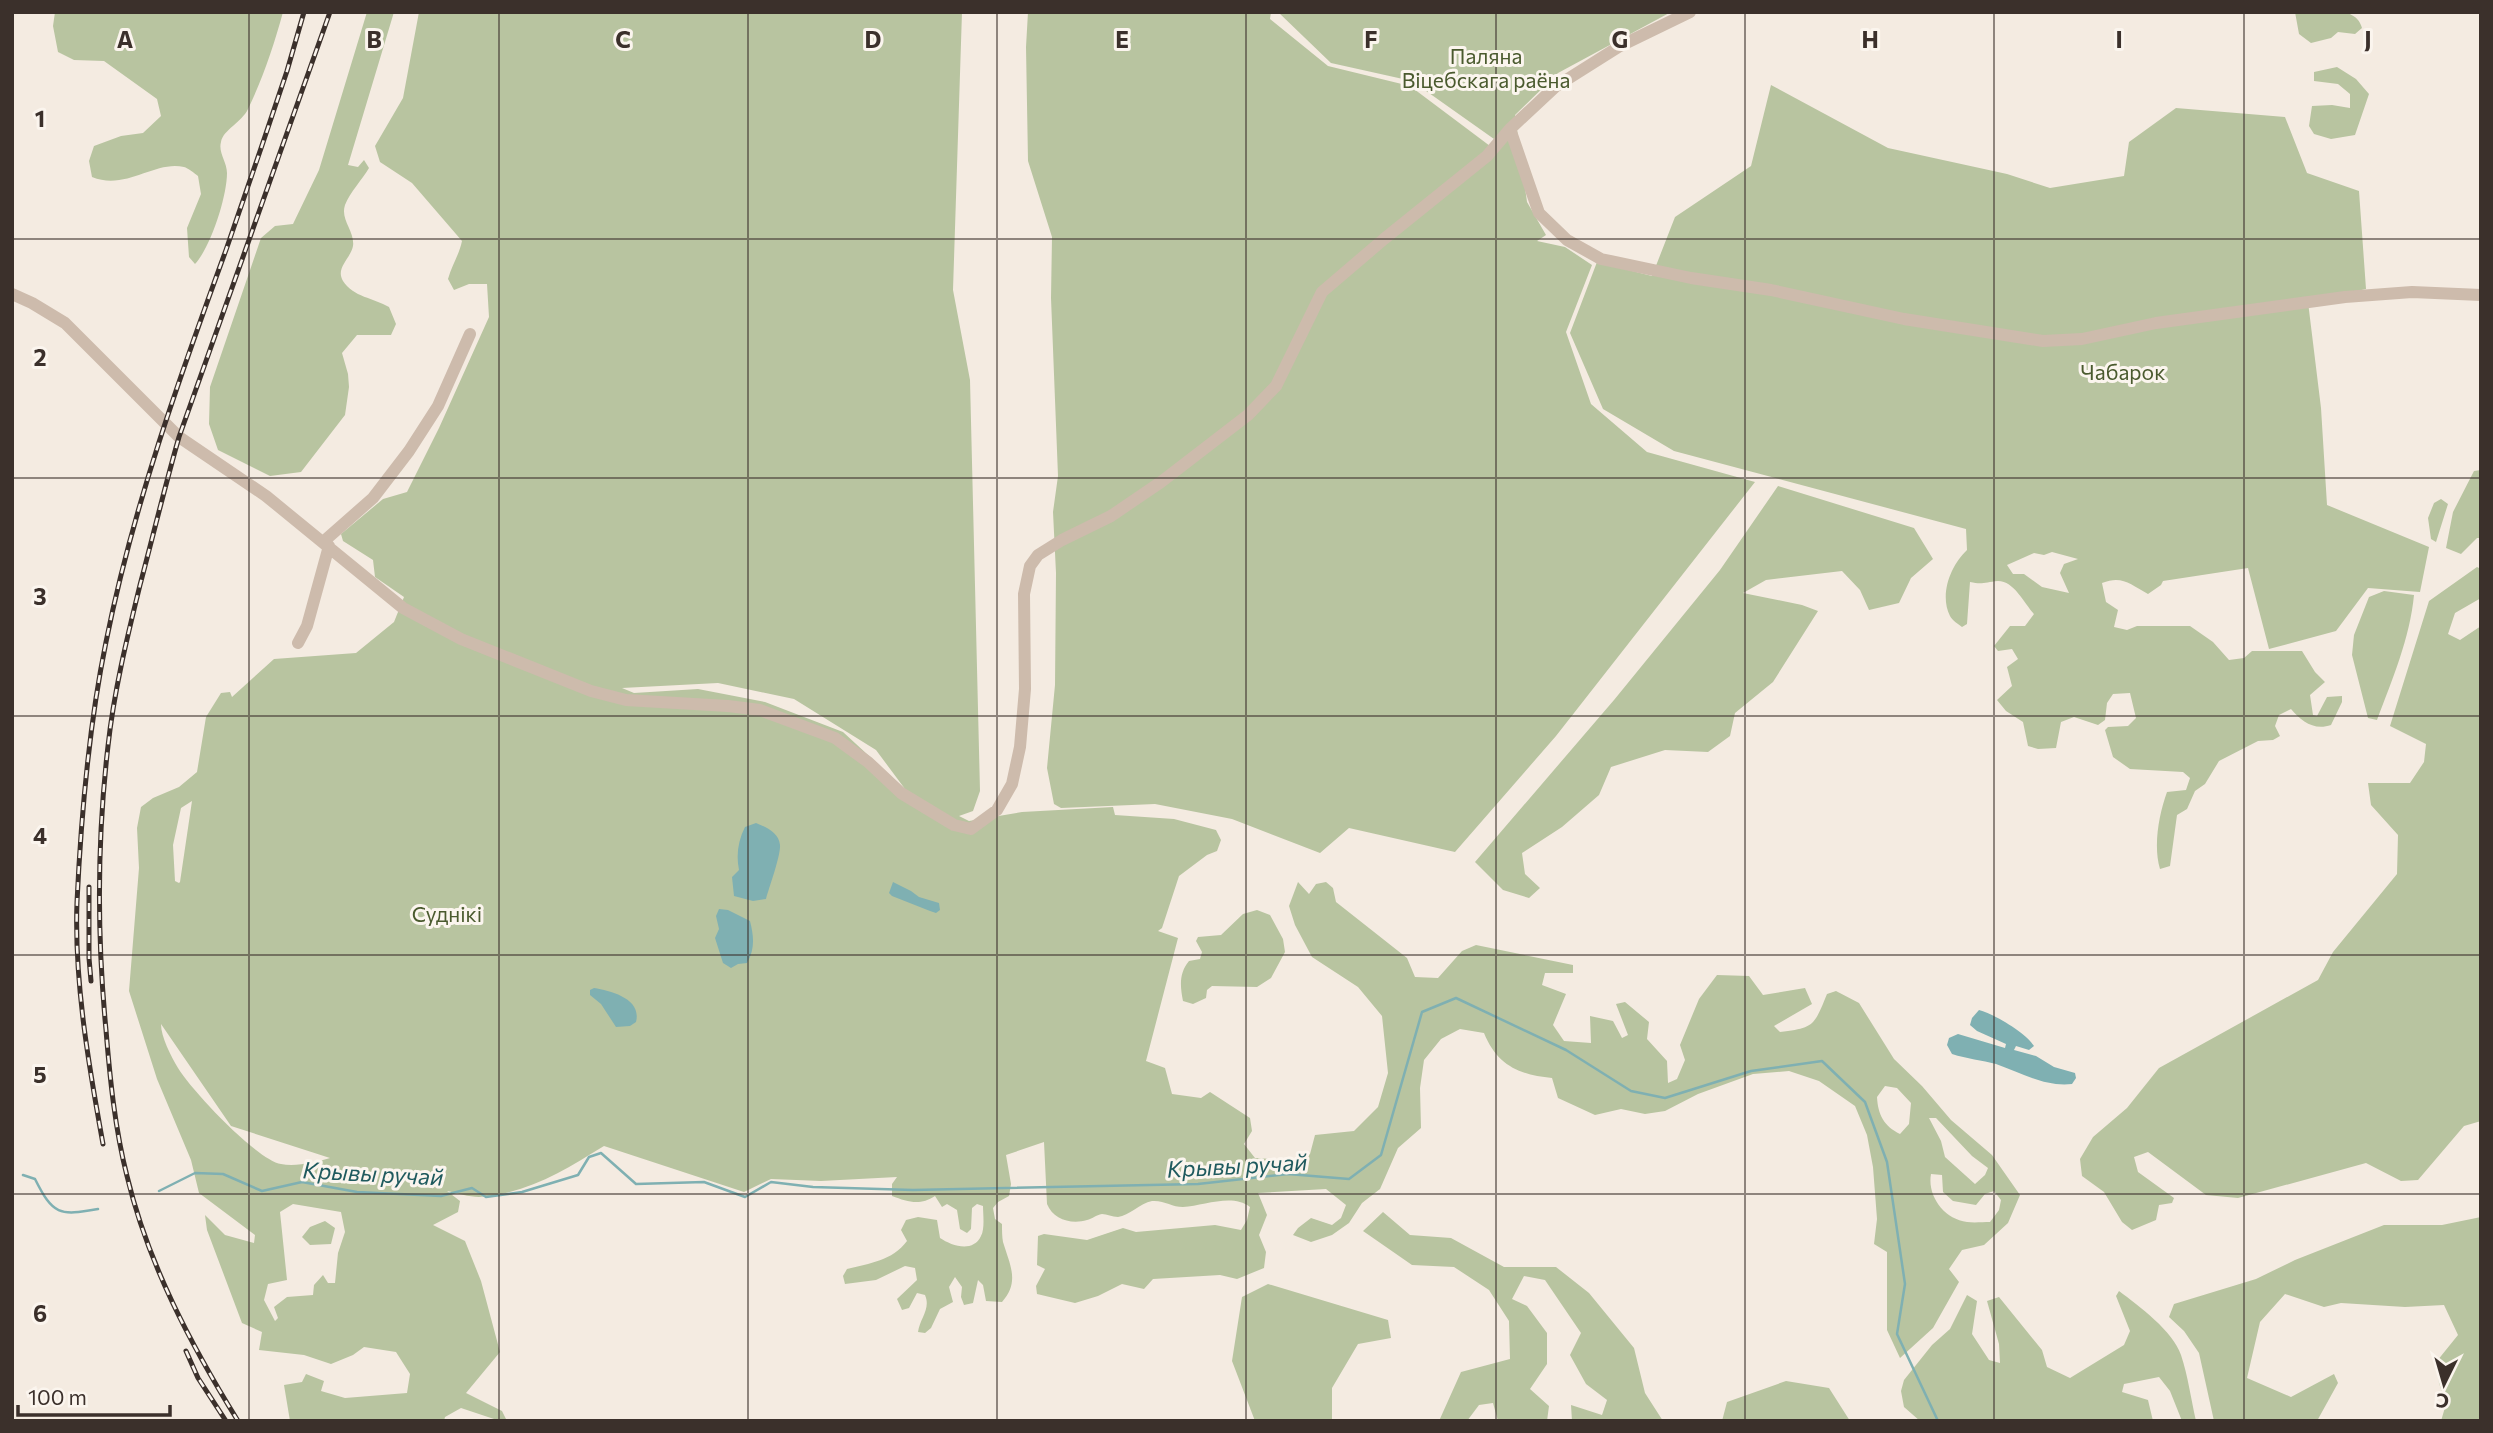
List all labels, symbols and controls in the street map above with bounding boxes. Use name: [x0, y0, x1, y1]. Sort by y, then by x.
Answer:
text: A: [117, 25, 134, 53]
text: B: [366, 25, 382, 53]
text: C: [615, 25, 631, 53]
text: D: [865, 25, 882, 53]
text: E: [1115, 25, 1129, 53]
text: F: [1364, 25, 1378, 53]
text: G: [1612, 25, 1628, 53]
text: H: [1861, 25, 1879, 53]
text: I: [2115, 25, 2123, 53]
text: J: [2364, 25, 2372, 53]
park label: Паляна Віцебскага раёна: [1402, 43, 1570, 92]
text: 1: [35, 104, 45, 132]
text: 2: [33, 343, 47, 371]
park label: Чабарок: [2081, 359, 2165, 384]
text: 3: [33, 582, 47, 610]
text: 4: [33, 821, 47, 849]
park label: Суднікі: [412, 901, 482, 926]
text: 5: [33, 1060, 47, 1088]
water label: Крывы ручай: [1166, 1147, 1308, 1183]
water label: Крывы ручай: [302, 1155, 444, 1191]
text: 6: [33, 1299, 47, 1327]
north arrow: [2409, 1349, 2479, 1419]
scale bar: [18, 1374, 170, 1418]
text: 100 m: [28, 1384, 87, 1409]
text: С: [2435, 1389, 2450, 1413]

